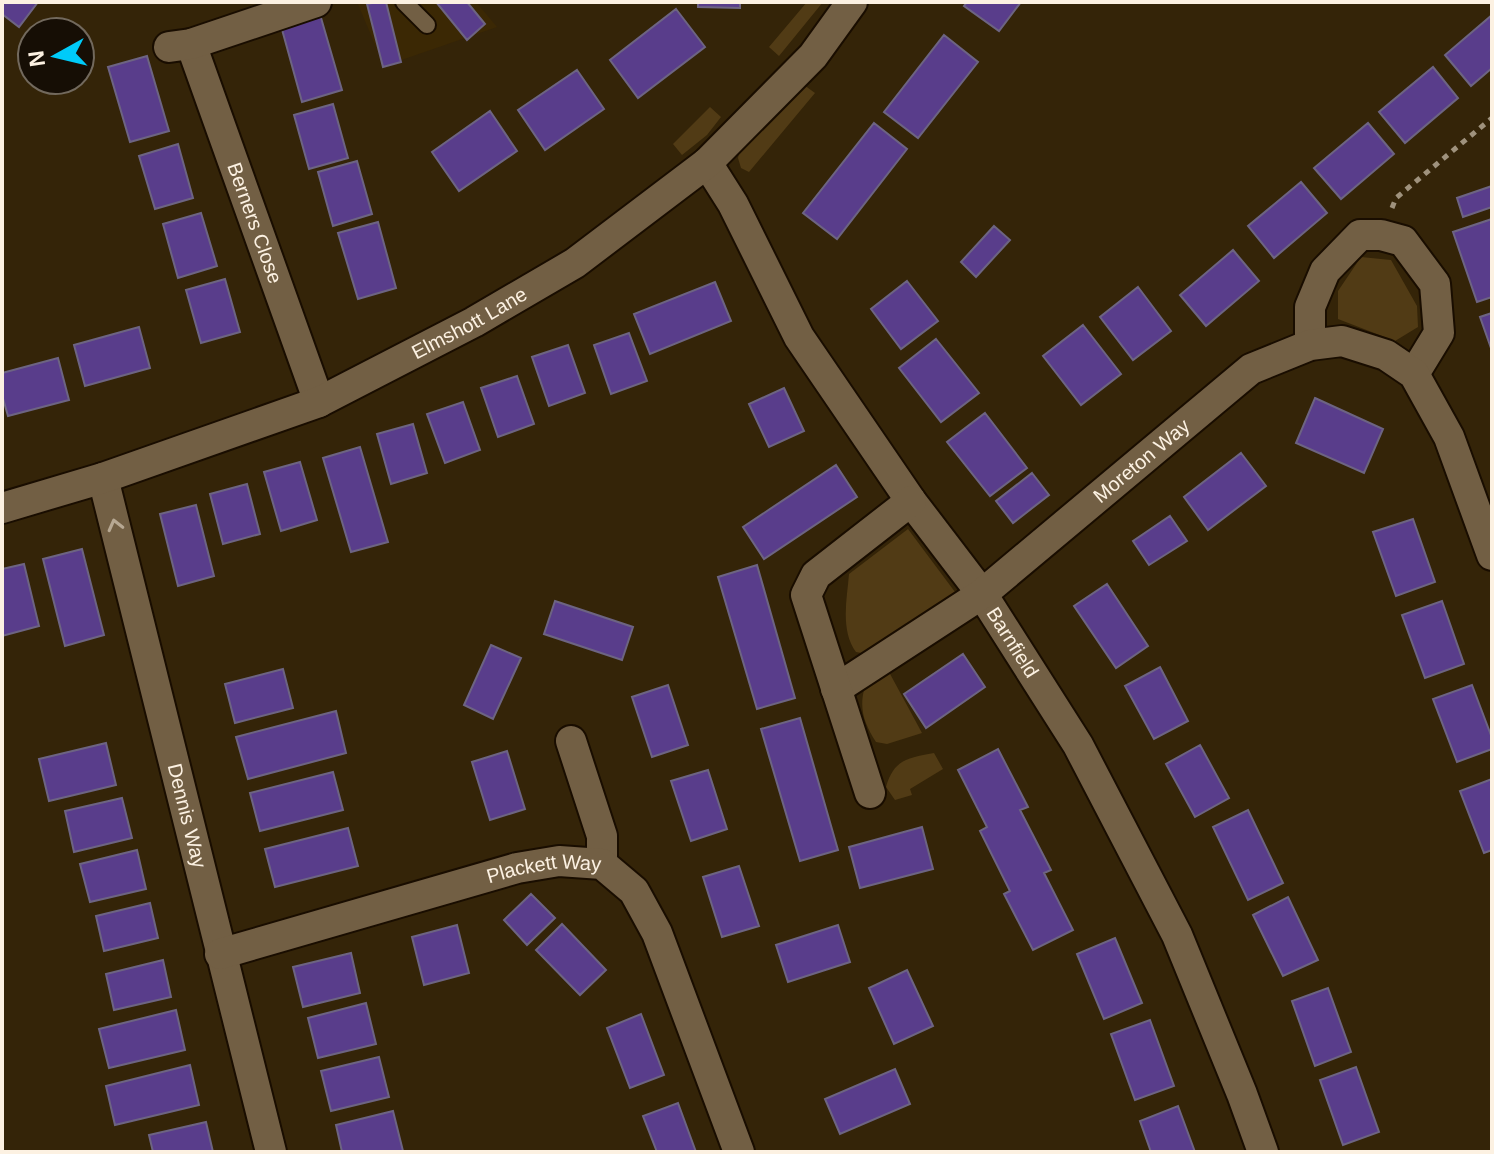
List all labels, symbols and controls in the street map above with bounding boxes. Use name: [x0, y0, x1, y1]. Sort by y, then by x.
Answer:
north arrow: [16, 16, 96, 96]
text: N: [23, 49, 50, 68]
street label: Berners Close: [223, 160, 287, 286]
street label: Elmshott Lane: [408, 283, 531, 363]
street label: Moreton Way: [1089, 414, 1194, 507]
one-way arrow: [107, 518, 124, 532]
street label: Barnfield: [982, 603, 1043, 682]
street label: Dennis Way: [164, 761, 211, 870]
street label: Plackett Way: [484, 850, 602, 887]

